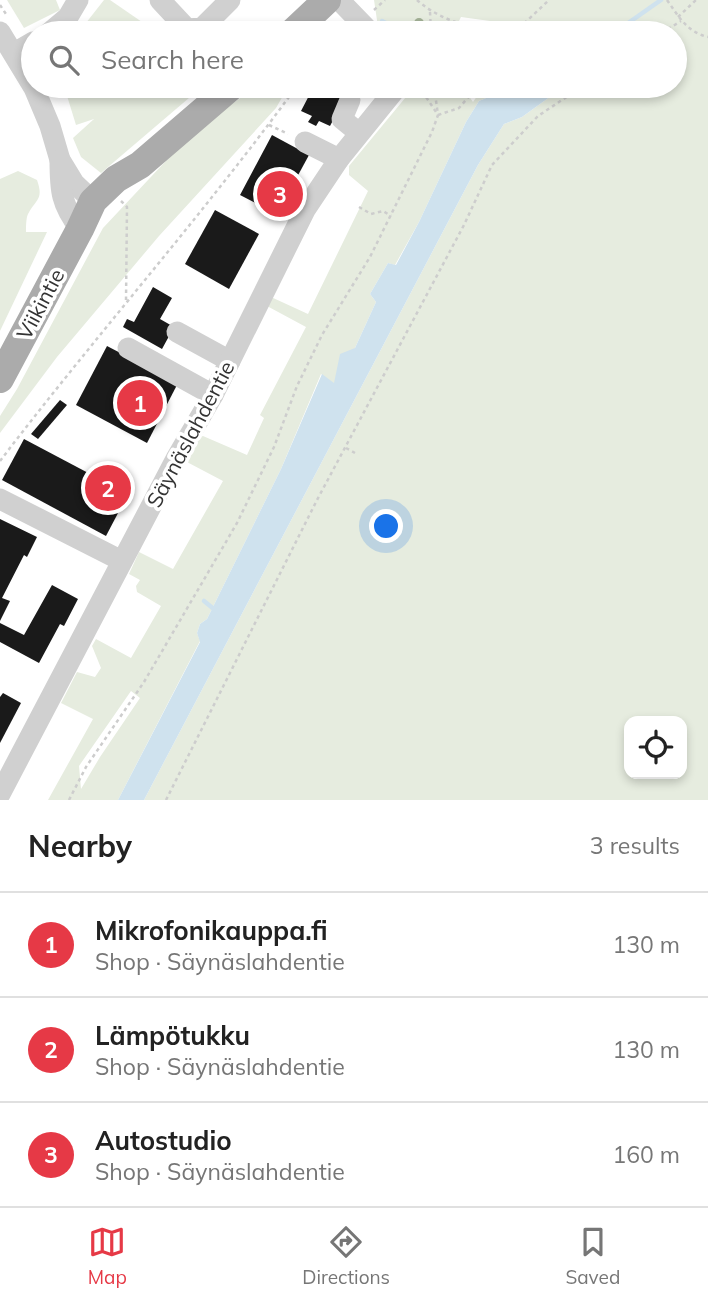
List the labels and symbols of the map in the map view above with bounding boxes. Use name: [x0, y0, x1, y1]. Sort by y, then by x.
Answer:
pin: 3: [257, 168, 303, 220]
street label: Viikintie: [11, 264, 69, 344]
street label: Säynäslahdentie: [140, 356, 240, 512]
pin: 1: [117, 377, 163, 429]
pin: 2: [85, 462, 131, 514]
your location: [369, 509, 403, 543]

